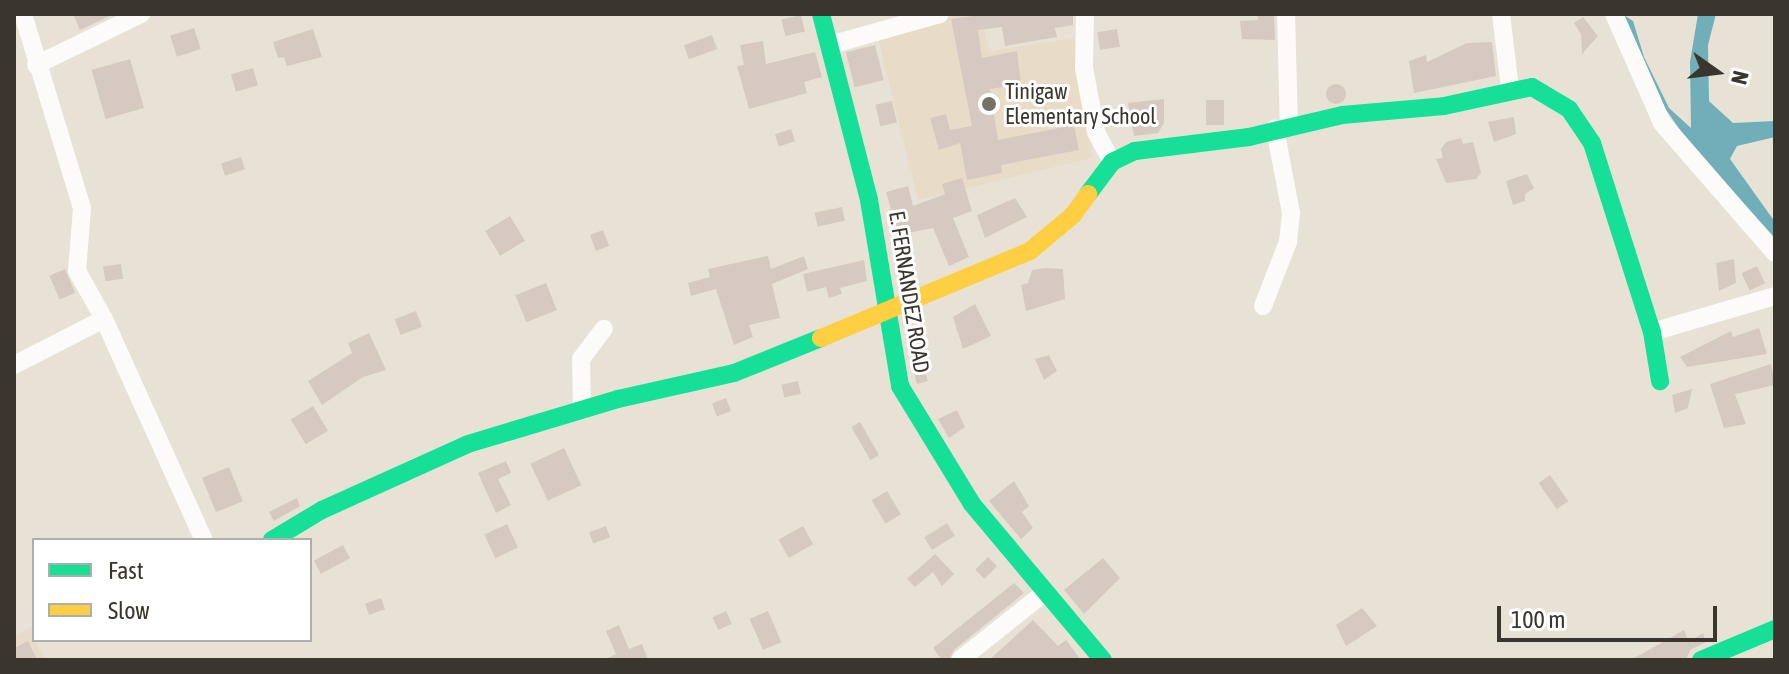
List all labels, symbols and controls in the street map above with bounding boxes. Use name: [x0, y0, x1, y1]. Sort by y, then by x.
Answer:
north arrow: [1677, 32, 1757, 112]
text: N: [1726, 68, 1754, 87]
place label: Tinigaw Elementary School: [1005, 78, 1156, 130]
marker: Tinigaw Elementary School: [980, 95, 998, 113]
street label: E. FERNANDEZ ROAD: [883, 209, 935, 375]
legend: [32, 538, 312, 642]
text: Fast: [108, 557, 144, 584]
scale bar: [1501, 590, 1721, 640]
text: Slow: [108, 597, 150, 624]
text: 100 m: [1511, 606, 1565, 633]

